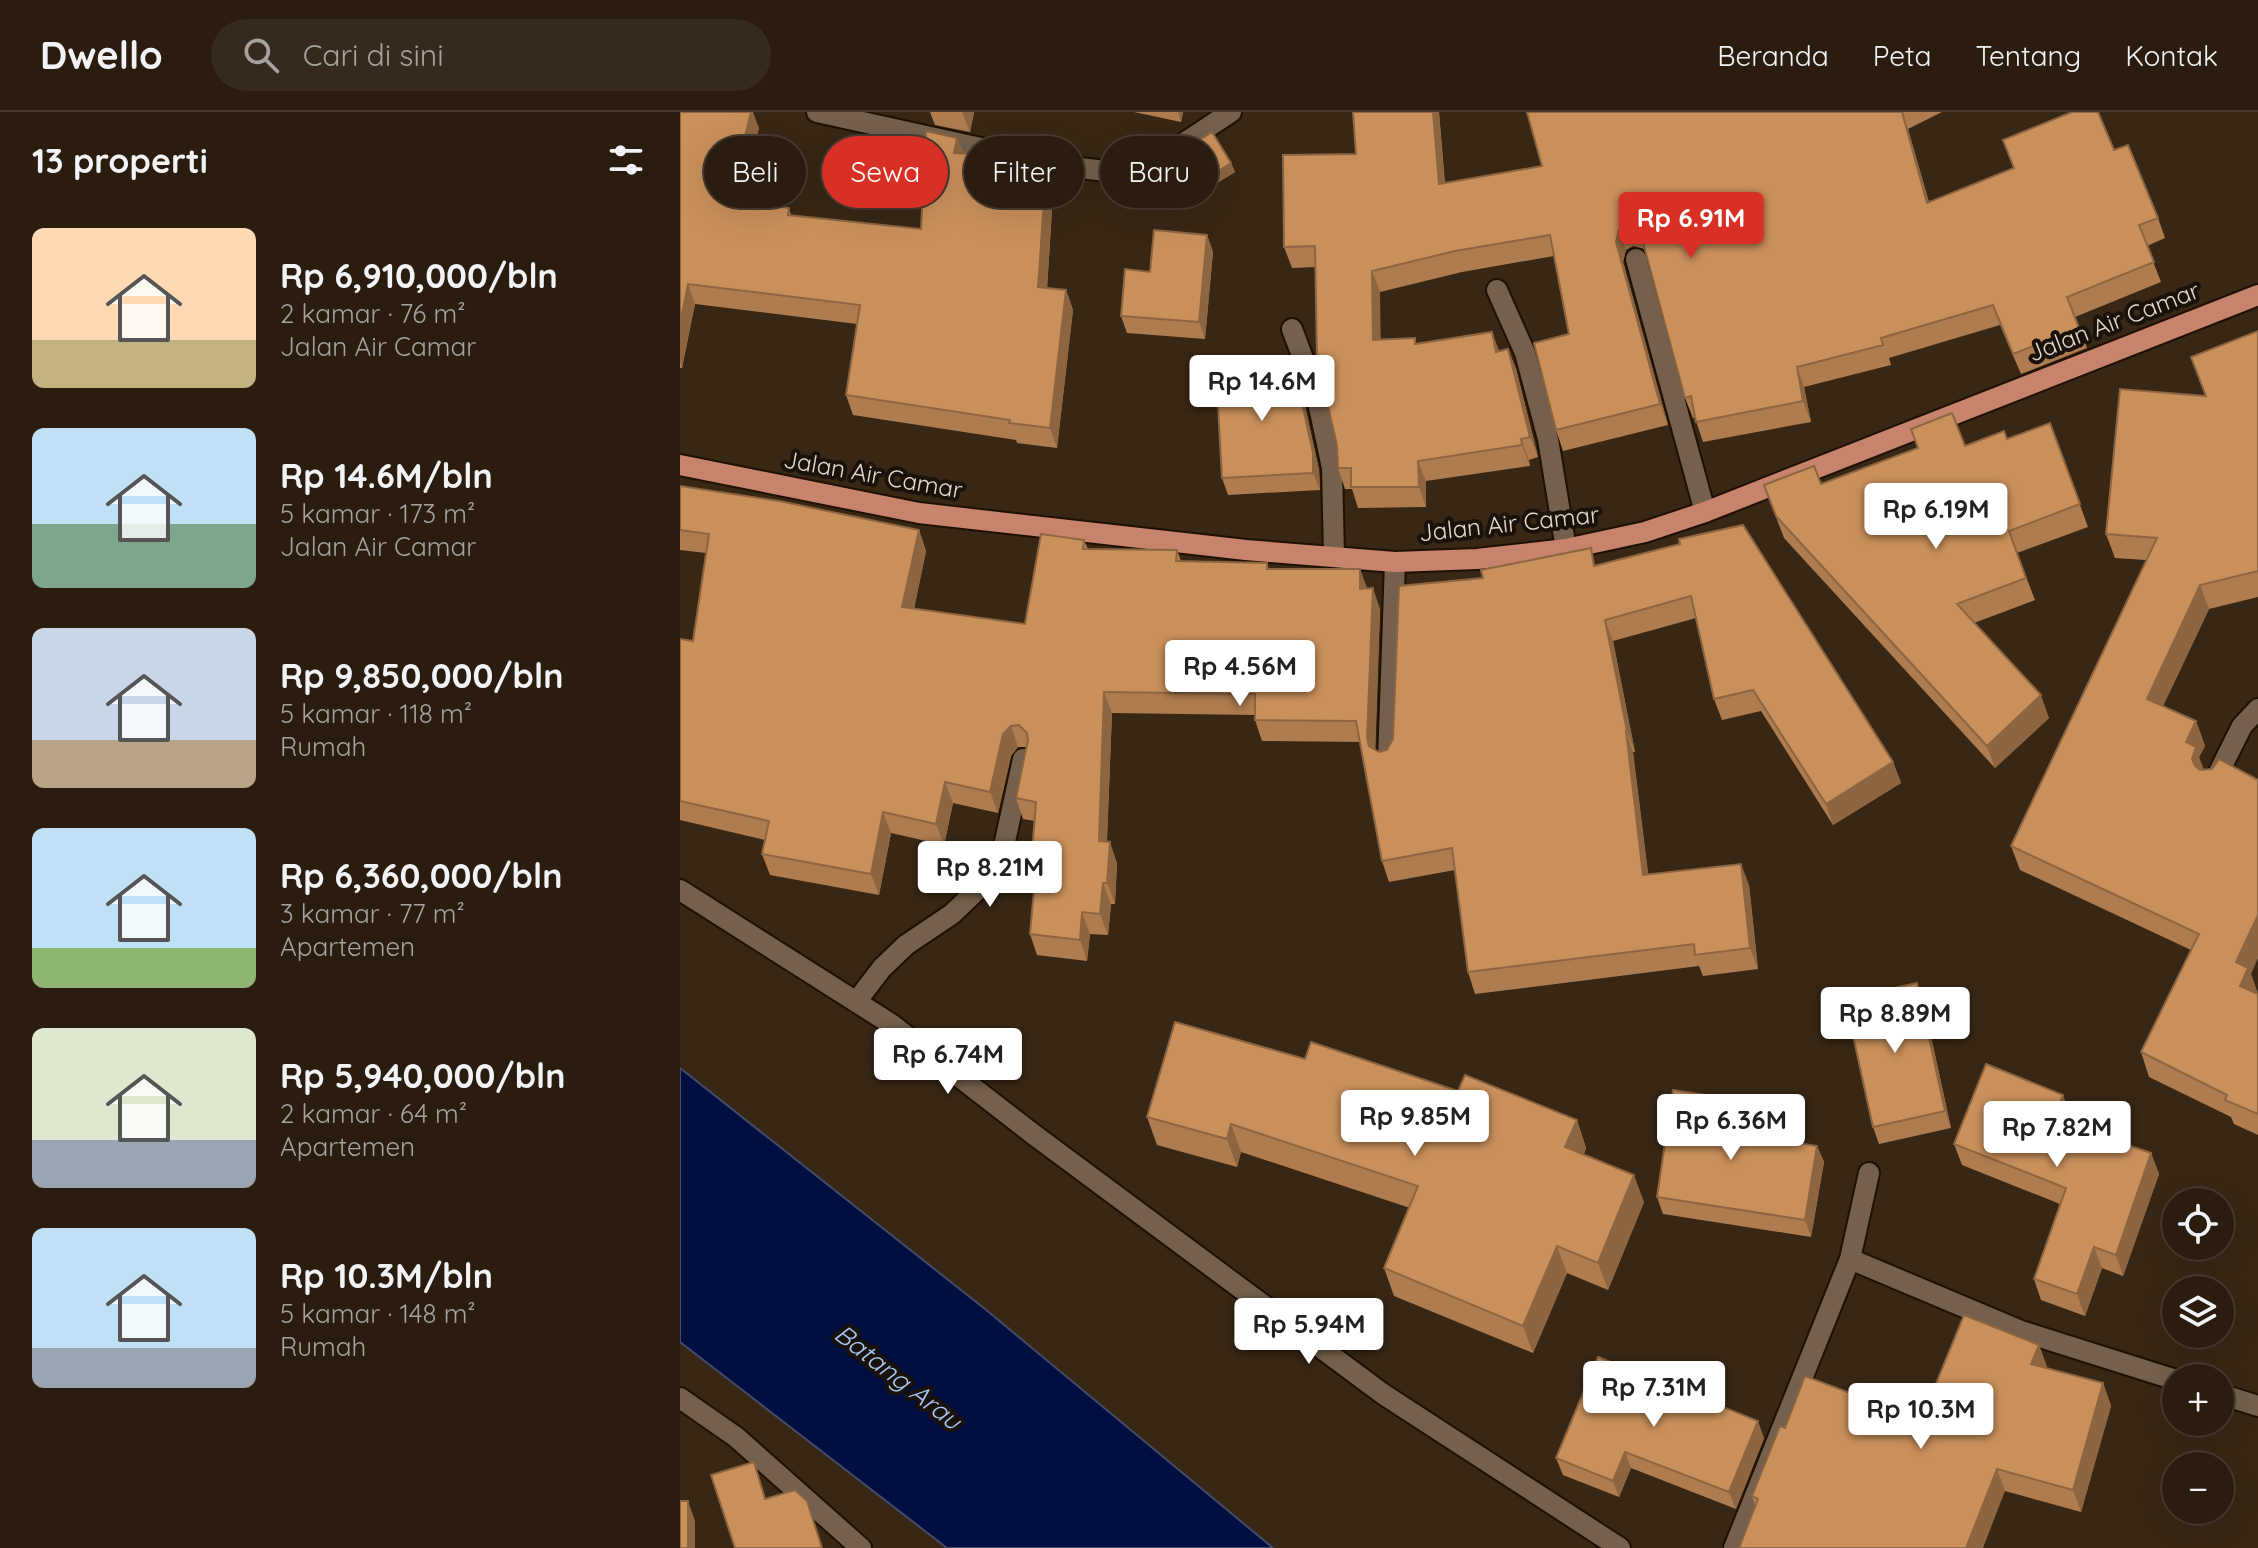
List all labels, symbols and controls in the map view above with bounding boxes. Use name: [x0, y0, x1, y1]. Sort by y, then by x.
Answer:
search box: [211, 19, 771, 91]
text: Dwello: [40, 31, 163, 79]
icon: search: [239, 33, 283, 77]
text: Cari di sini: [303, 36, 444, 74]
text: Beranda: [1717, 38, 1829, 73]
text: Peta: [1873, 38, 1931, 73]
text: Tentang: [1975, 38, 2081, 73]
text: Kontak: [2125, 38, 2218, 73]
chip: Beli: [704, 136, 806, 208]
chip: Sewa: [822, 136, 948, 208]
chip: Filter: [964, 136, 1084, 208]
chip: Baru: [1100, 136, 1218, 208]
icon: filters: [604, 138, 648, 182]
text: 13 properti: [32, 139, 208, 182]
pin: Rp 6.91M: [1608, 192, 1774, 260]
text: Rp 6.91M: [1637, 201, 1745, 234]
text: Rp 6,910,000/bln: [280, 254, 558, 297]
icon: home: [96, 260, 192, 356]
street label: Jalan Air Camar: [2024, 275, 2204, 368]
text: 2 kamar · 76 m²: [280, 297, 465, 330]
text: Jalan Air Camar: [280, 330, 476, 363]
pin: Rp 14.6M: [1179, 355, 1345, 423]
text: Rp 14.6M: [1207, 364, 1317, 397]
street label: Jalan Air Camar: [781, 444, 965, 505]
text: Rp 14.6M/bln: [280, 454, 493, 497]
icon: home: [96, 460, 192, 556]
pin: Rp 6.19M: [1853, 483, 2019, 551]
text: Rp 6.19M: [1882, 492, 1990, 525]
text: 5 kamar · 173 m²: [280, 497, 475, 530]
street label: Jalan Air Camar: [1417, 499, 1601, 547]
text: Jalan Air Camar: [280, 530, 476, 563]
pin: Rp 4.56M: [1157, 640, 1323, 708]
text: Rp 4.56M: [1183, 649, 1297, 682]
text: Rp 9,850,000/bln: [280, 654, 563, 697]
icon: home: [96, 660, 192, 756]
text: 5 kamar · 118 m²: [280, 697, 472, 730]
text: Rumah: [280, 730, 366, 763]
pin: Rp 8.21M: [907, 841, 1073, 909]
text: Rp 8.21M: [936, 850, 1044, 883]
text: Rp 6,360,000/bln: [280, 854, 562, 897]
icon: home: [96, 860, 192, 956]
text: 3 kamar · 77 m²: [280, 897, 465, 930]
text: Apartemen: [280, 930, 415, 963]
pin: Rp 8.89M: [1812, 987, 1978, 1055]
text: Rp 8.89M: [1839, 996, 1951, 1029]
pin: Rp 6.74M: [865, 1028, 1031, 1096]
text: Rp 6.74M: [892, 1037, 1004, 1070]
text: Rp 5,940,000/bln: [280, 1054, 565, 1097]
icon: home: [96, 1060, 192, 1156]
pin: Rp 9.85M: [1332, 1090, 1498, 1158]
pin: Rp 6.36M: [1648, 1094, 1814, 1162]
text: 2 kamar · 64 m²: [280, 1097, 467, 1130]
text: Rp 9.85M: [1359, 1099, 1471, 1132]
pin: Rp 7.82M: [1974, 1101, 2140, 1169]
text: Rp 6.36M: [1675, 1103, 1787, 1136]
text: Rp 7.82M: [2002, 1110, 2112, 1143]
text: Apartemen: [280, 1130, 415, 1163]
map controls: [2162, 1188, 2234, 1524]
button: locate: [2162, 1188, 2234, 1260]
text: Rp 10.3M/bln: [280, 1254, 493, 1297]
icon: home: [96, 1260, 192, 1356]
button: layers: [2162, 1276, 2234, 1348]
text: 5 kamar · 148 m²: [280, 1297, 476, 1330]
pin: Rp 5.94M: [1226, 1298, 1392, 1366]
text: Rp 5.94M: [1252, 1307, 1366, 1340]
water label: Batang Arau: [828, 1317, 969, 1437]
text: Rumah: [280, 1330, 366, 1363]
pin: Rp 7.31M: [1571, 1361, 1737, 1429]
button: +: [2162, 1364, 2234, 1436]
text: Rp 7.31M: [1601, 1370, 1707, 1403]
pin: Rp 10.3M: [1838, 1383, 2004, 1451]
text: Rp 10.3M: [1866, 1392, 1976, 1425]
button: −: [2162, 1452, 2234, 1524]

